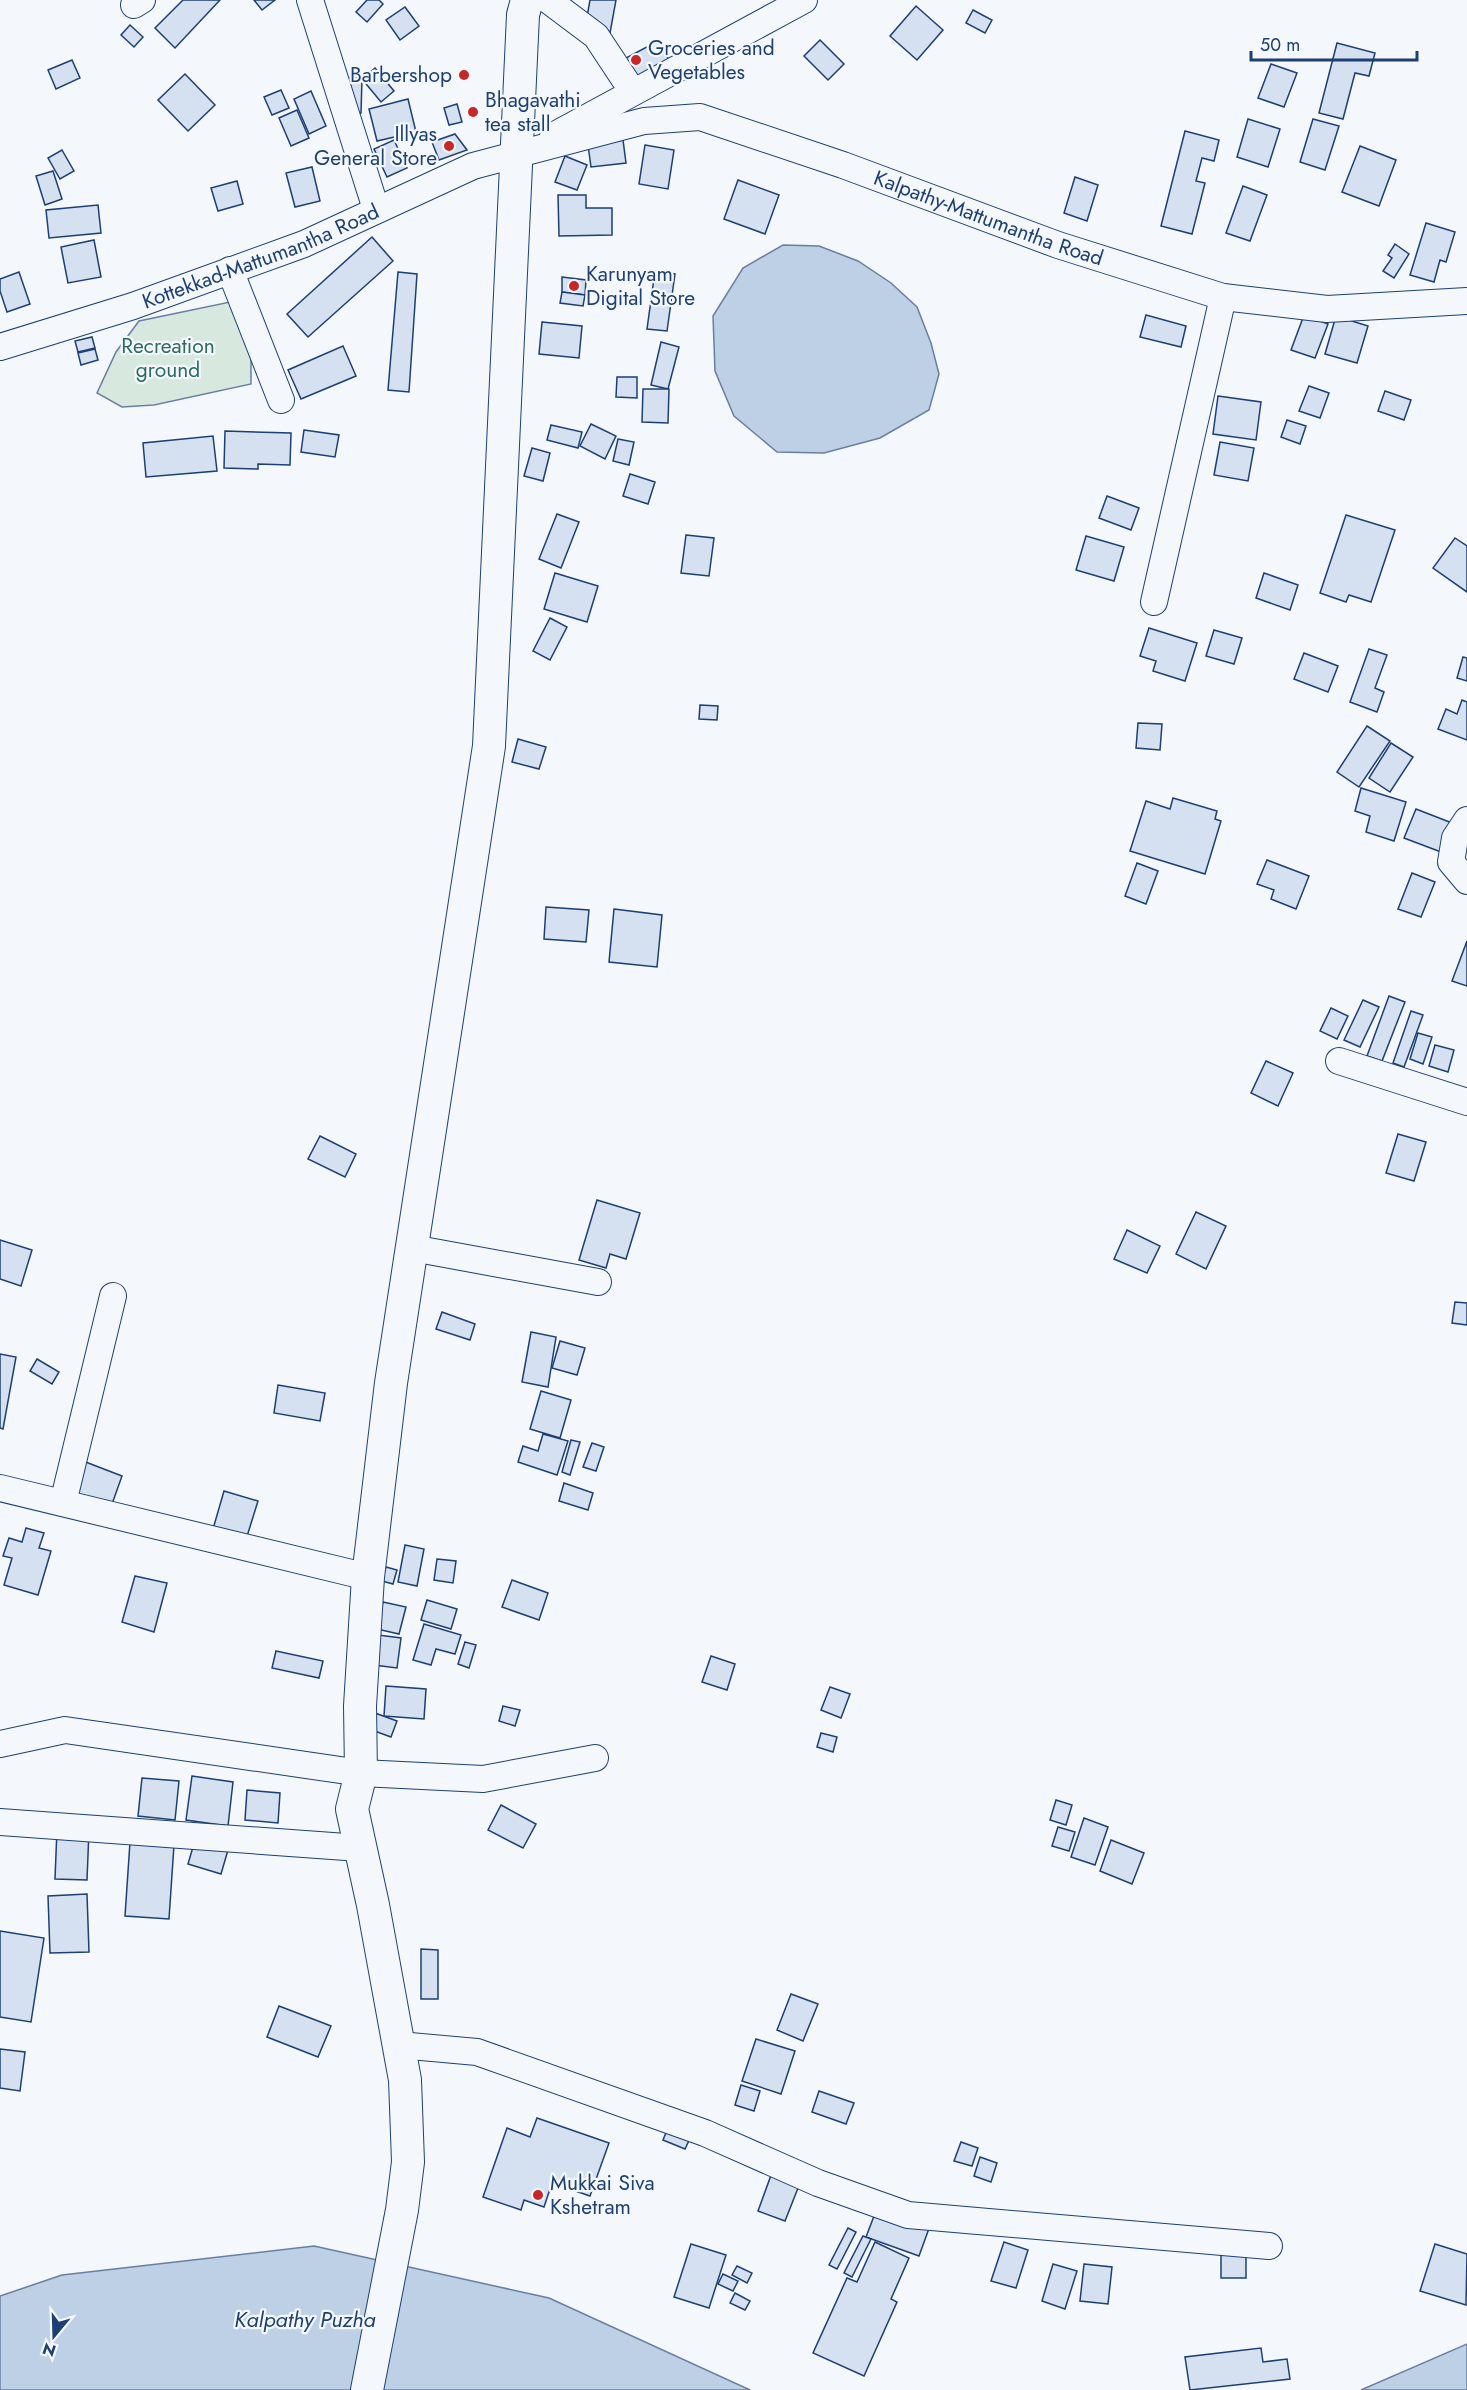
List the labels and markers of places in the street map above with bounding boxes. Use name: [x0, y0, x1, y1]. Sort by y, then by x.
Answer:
place label: Groceries and Vegetables: [648, 33, 775, 87]
marker: Groceries and Vegetables: [629, 53, 643, 67]
place label: Barbershop: [350, 60, 452, 90]
marker: Barbershop: [457, 68, 471, 82]
place label: Bhagavathi tea stall: [485, 85, 581, 139]
marker: Bhagavathi tea stall: [466, 105, 480, 119]
place label: Illyas General Store: [314, 119, 437, 173]
marker: Illyas General Store: [442, 139, 456, 153]
place label: Karunyam Digital Store: [586, 259, 695, 313]
marker: Karunyam Digital Store: [567, 279, 581, 293]
place label: Mukkai Siva Kshetram: [550, 2168, 655, 2222]
marker: Mukkai Siva Kshetram: [531, 2188, 545, 2202]

